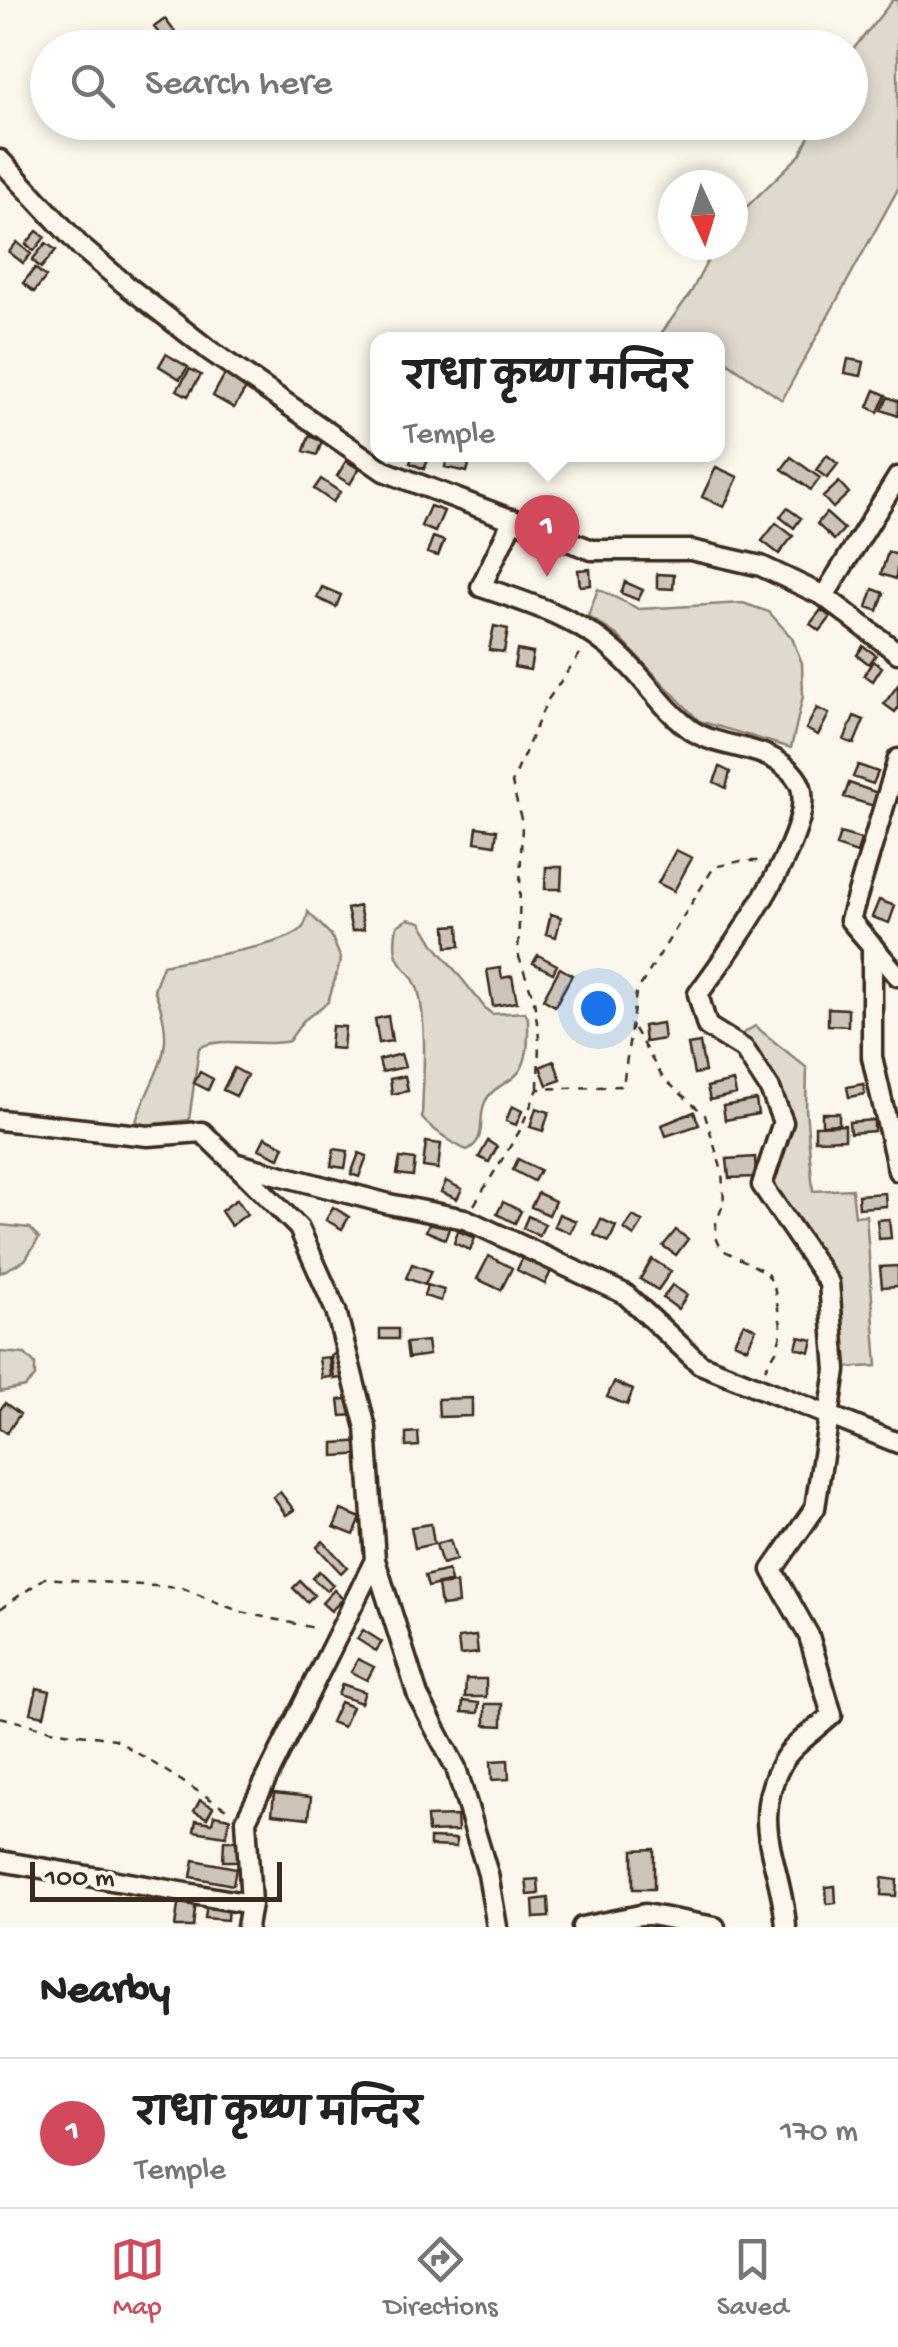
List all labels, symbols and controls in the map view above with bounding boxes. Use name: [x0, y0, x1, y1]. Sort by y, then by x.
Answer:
search box: [30, 30, 868, 140]
icon: search: [65, 58, 120, 113]
text: Search here: [145, 63, 332, 107]
north arrow: [658, 170, 748, 260]
popup: [370, 332, 725, 462]
text: राधा कृष्ण मन्दिर: [404, 359, 691, 403]
text: Temple: [404, 417, 495, 455]
pin: 1: [514, 494, 580, 577]
your location: [573, 983, 624, 1034]
scale bar: [30, 1857, 282, 1902]
text: 100 m: [45, 1863, 115, 1896]
text: Nearby: [40, 1968, 170, 2017]
text: राधा कृष्ण मन्दिर: [135, 2095, 422, 2139]
text: 1: [66, 2114, 79, 2152]
text: 170 m: [780, 2114, 858, 2152]
text: Temple: [135, 2153, 226, 2191]
tab: Map: [110, 2232, 165, 2325]
tab: Directions: [384, 2232, 498, 2325]
tab: Saved: [717, 2232, 788, 2325]

